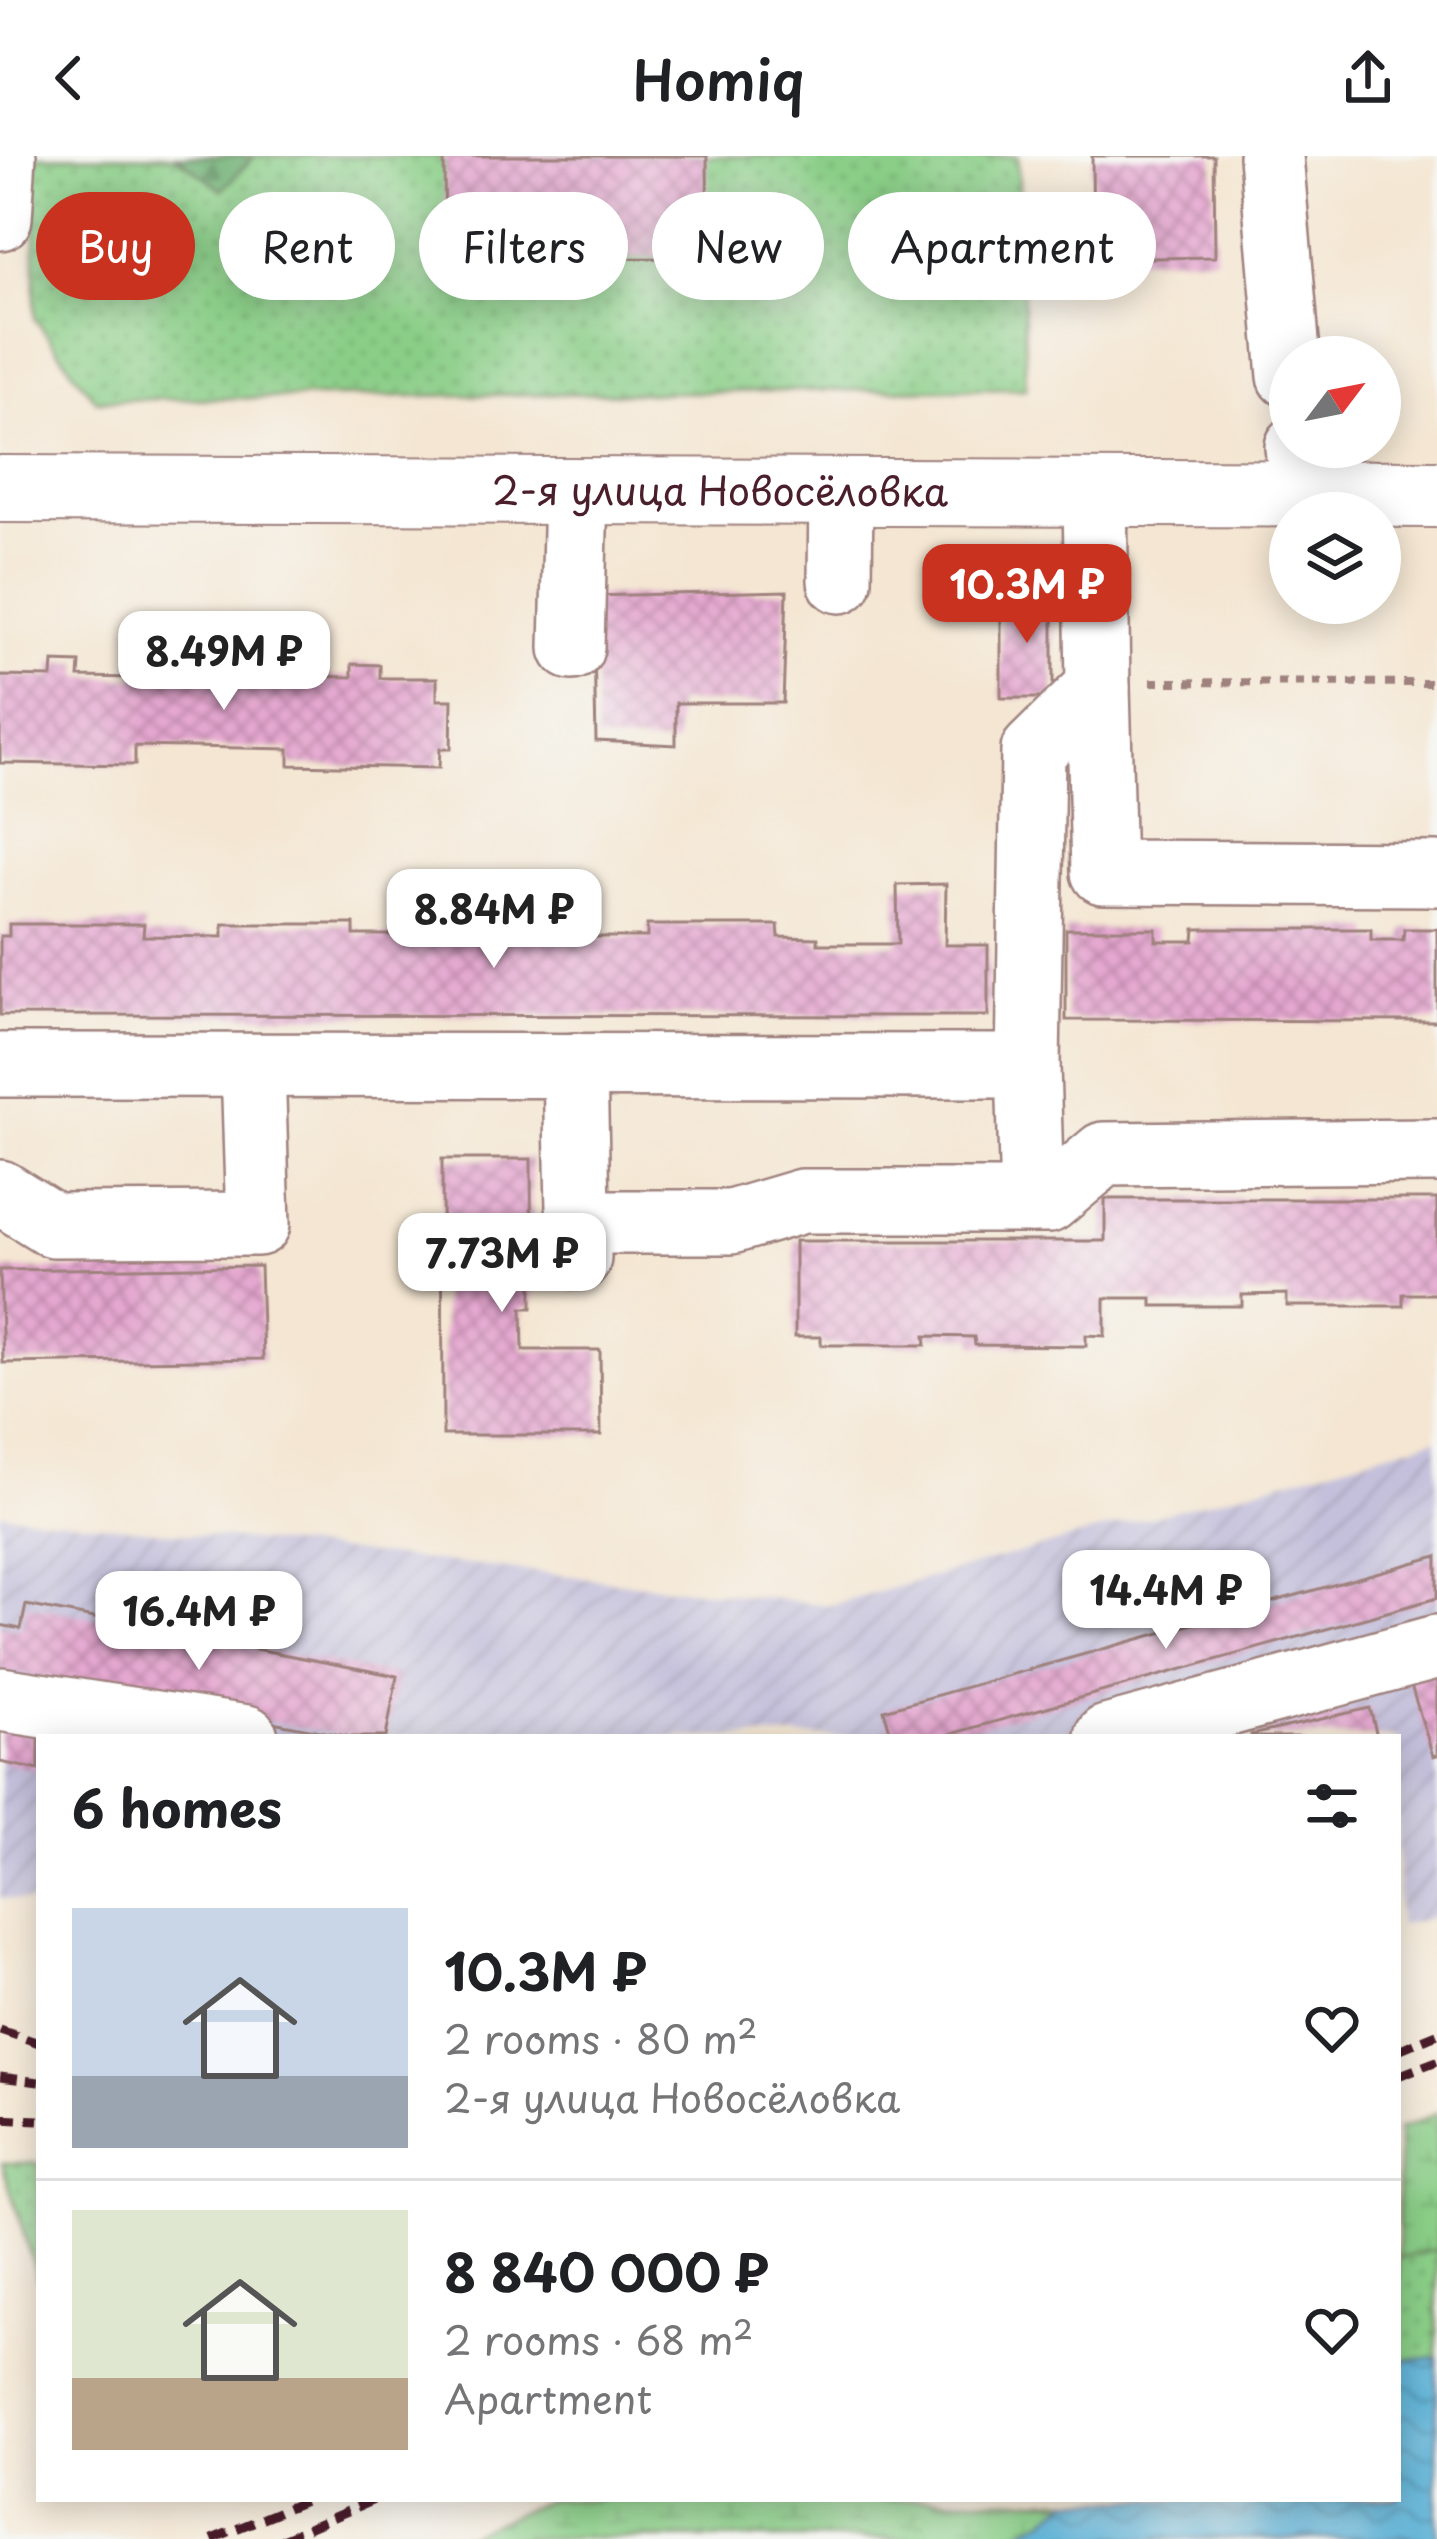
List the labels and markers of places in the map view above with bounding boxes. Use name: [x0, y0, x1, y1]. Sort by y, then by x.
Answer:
pin: 10.3M ₽: [916, 544, 1138, 646]
pin: 8.49M ₽: [113, 611, 335, 713]
pin: 8.84M ₽: [383, 869, 605, 971]
pin: 7.73M ₽: [391, 1213, 613, 1315]
pin: 14.4M ₽: [1055, 1550, 1277, 1652]
pin: 16.4M ₽: [88, 1571, 310, 1673]

